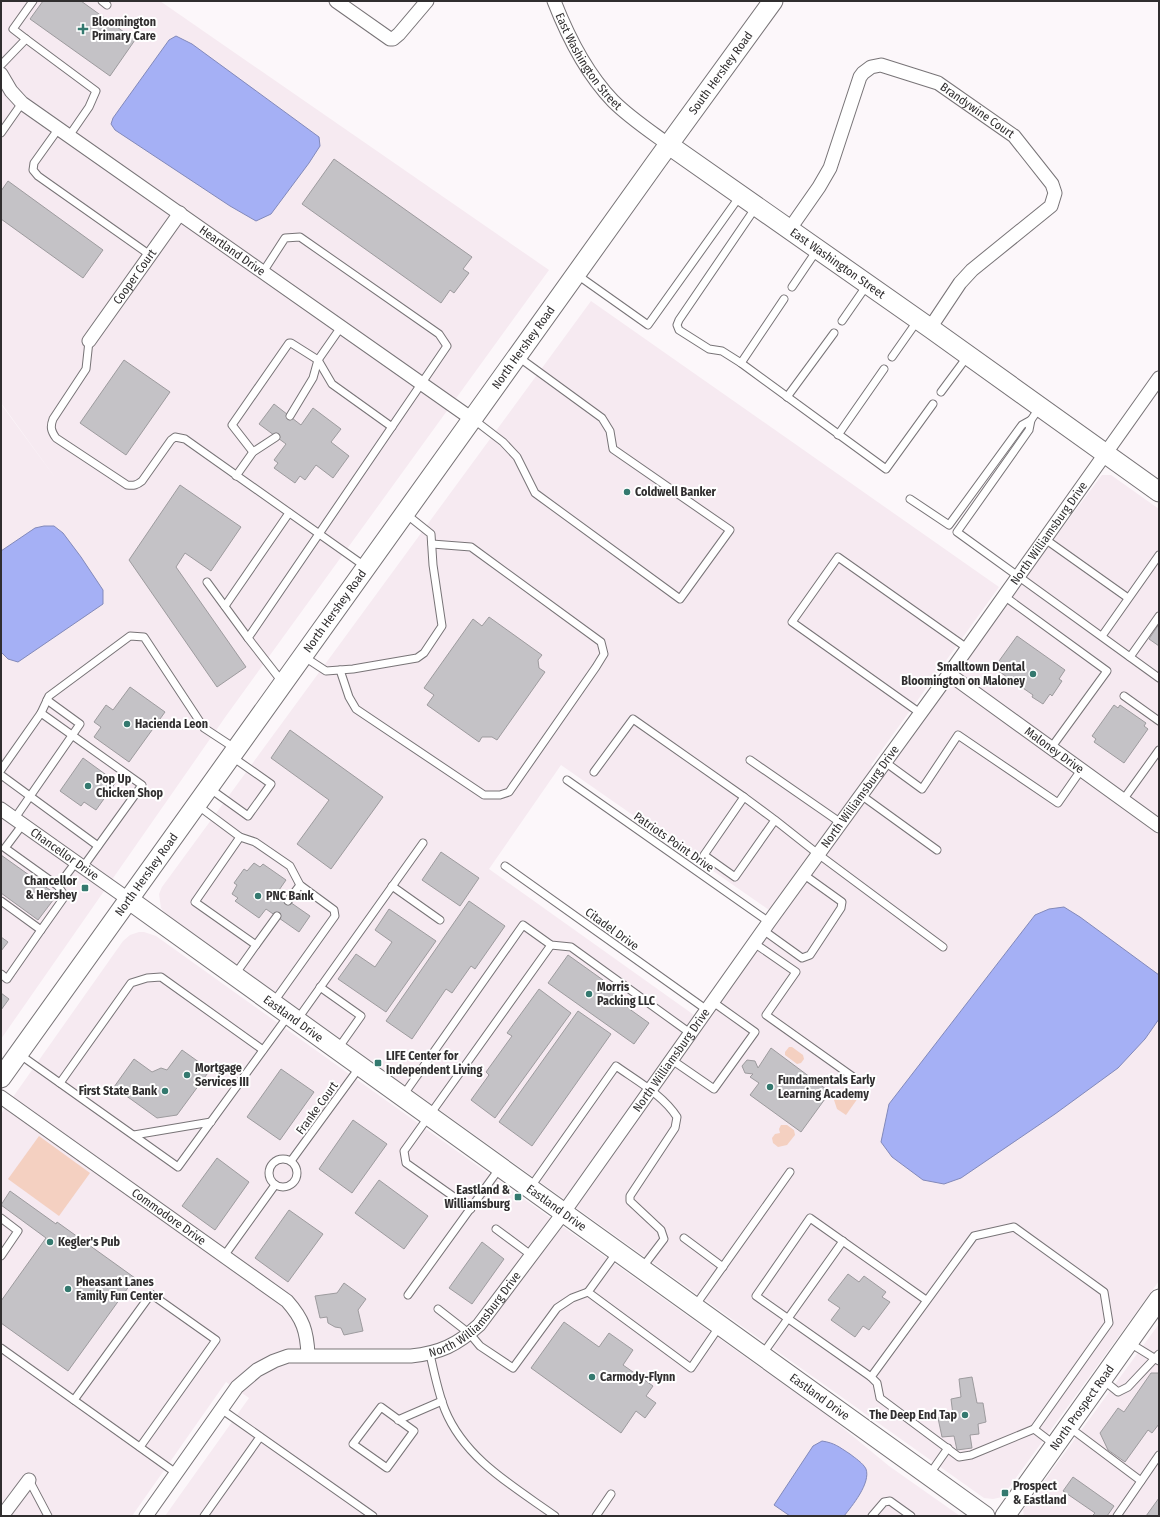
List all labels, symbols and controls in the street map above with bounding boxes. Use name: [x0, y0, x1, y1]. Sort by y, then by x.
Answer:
street label: East Washington Street: [553, 11, 625, 113]
place label: Bloomington Primary Care: [92, 15, 156, 43]
marker: Bloomington Primary Care: [77, 23, 89, 35]
street label: South Hershey Road: [686, 29, 755, 117]
street label: Brandywine Court: [938, 80, 1017, 141]
street label: Heartland Drive: [197, 223, 268, 279]
street label: East Washington Street: [787, 225, 888, 301]
street label: Cooper Court: [110, 246, 159, 307]
street label: North Hershey Road: [489, 303, 558, 392]
street label: North Williamsburg Drive: [1007, 479, 1090, 588]
place label: Coldwell Banker: [635, 485, 717, 499]
marker: Coldwell Banker: [622, 487, 632, 497]
street label: North Hershey Road: [300, 567, 369, 655]
place label: Smalltown Dental Bloomington on Maloney: [901, 660, 1026, 688]
marker: Smalltown Dental Bloomington on Maloney: [1028, 669, 1038, 679]
place label: Hacienda Leon: [135, 717, 208, 731]
marker: Hacienda Leon: [122, 719, 132, 729]
street label: Maloney Drive: [1022, 724, 1087, 776]
street label: North Williamsburg Drive: [818, 743, 902, 851]
place label: Pop Up Chicken Shop: [96, 772, 164, 800]
marker: Pop Up Chicken Shop: [83, 781, 93, 791]
street label: Patriots Point Drive: [631, 809, 717, 875]
street label: Chancellor Drive: [28, 825, 102, 883]
street label: North Hershey Road: [112, 830, 181, 919]
place label: Chancellor & Hershey: [24, 874, 78, 902]
marker: Chancellor & Hershey: [80, 883, 90, 893]
place label: PNC Bank: [266, 889, 314, 903]
marker: PNC Bank: [253, 891, 263, 901]
street label: Citadel Drive: [583, 905, 641, 953]
place label: Morris Packing LLC: [597, 980, 656, 1008]
marker: Morris Packing LLC: [584, 989, 594, 999]
street label: Eastland Drive: [261, 992, 326, 1045]
street label: North Williamsburg Drive: [630, 1006, 713, 1114]
place label: LIFE Center for Independent Living: [386, 1049, 482, 1077]
marker: LIFE Center for Independent Living: [373, 1058, 383, 1068]
place label: Mortgage Services III: [195, 1061, 249, 1089]
marker: Mortgage Services III: [182, 1070, 192, 1080]
place label: Fundamentals Early Learning Academy: [778, 1073, 875, 1101]
street label: Franke Court: [293, 1079, 341, 1137]
marker: Fundamentals Early Learning Academy: [765, 1082, 775, 1092]
place label: First State Bank: [79, 1084, 158, 1098]
marker: First State Bank: [160, 1086, 170, 1096]
street label: Eastland Drive: [524, 1182, 589, 1234]
place label: Eastland & Williamsburg: [445, 1183, 511, 1211]
street label: Commodore Drive: [129, 1185, 209, 1248]
marker: Eastland & Williamsburg: [513, 1192, 523, 1202]
place label: Kegler's Pub: [58, 1235, 120, 1249]
marker: Kegler's Pub: [45, 1237, 55, 1247]
street label: North Williamsburg Drive: [427, 1269, 524, 1360]
place label: Pheasant Lanes Family Fun Center: [76, 1275, 164, 1303]
marker: Pheasant Lanes Family Fun Center: [63, 1284, 73, 1294]
street label: North Prospect Road: [1047, 1362, 1117, 1453]
place label: Carmody-Flynn: [600, 1370, 675, 1384]
street label: Eastland Drive: [787, 1371, 852, 1423]
marker: Carmody-Flynn: [587, 1372, 597, 1382]
place label: The Deep End Tap: [869, 1408, 957, 1422]
marker: The Deep End Tap: [960, 1410, 970, 1420]
place label: Prospect & Eastland: [1013, 1479, 1067, 1507]
marker: Prospect & Eastland: [1000, 1488, 1010, 1498]

